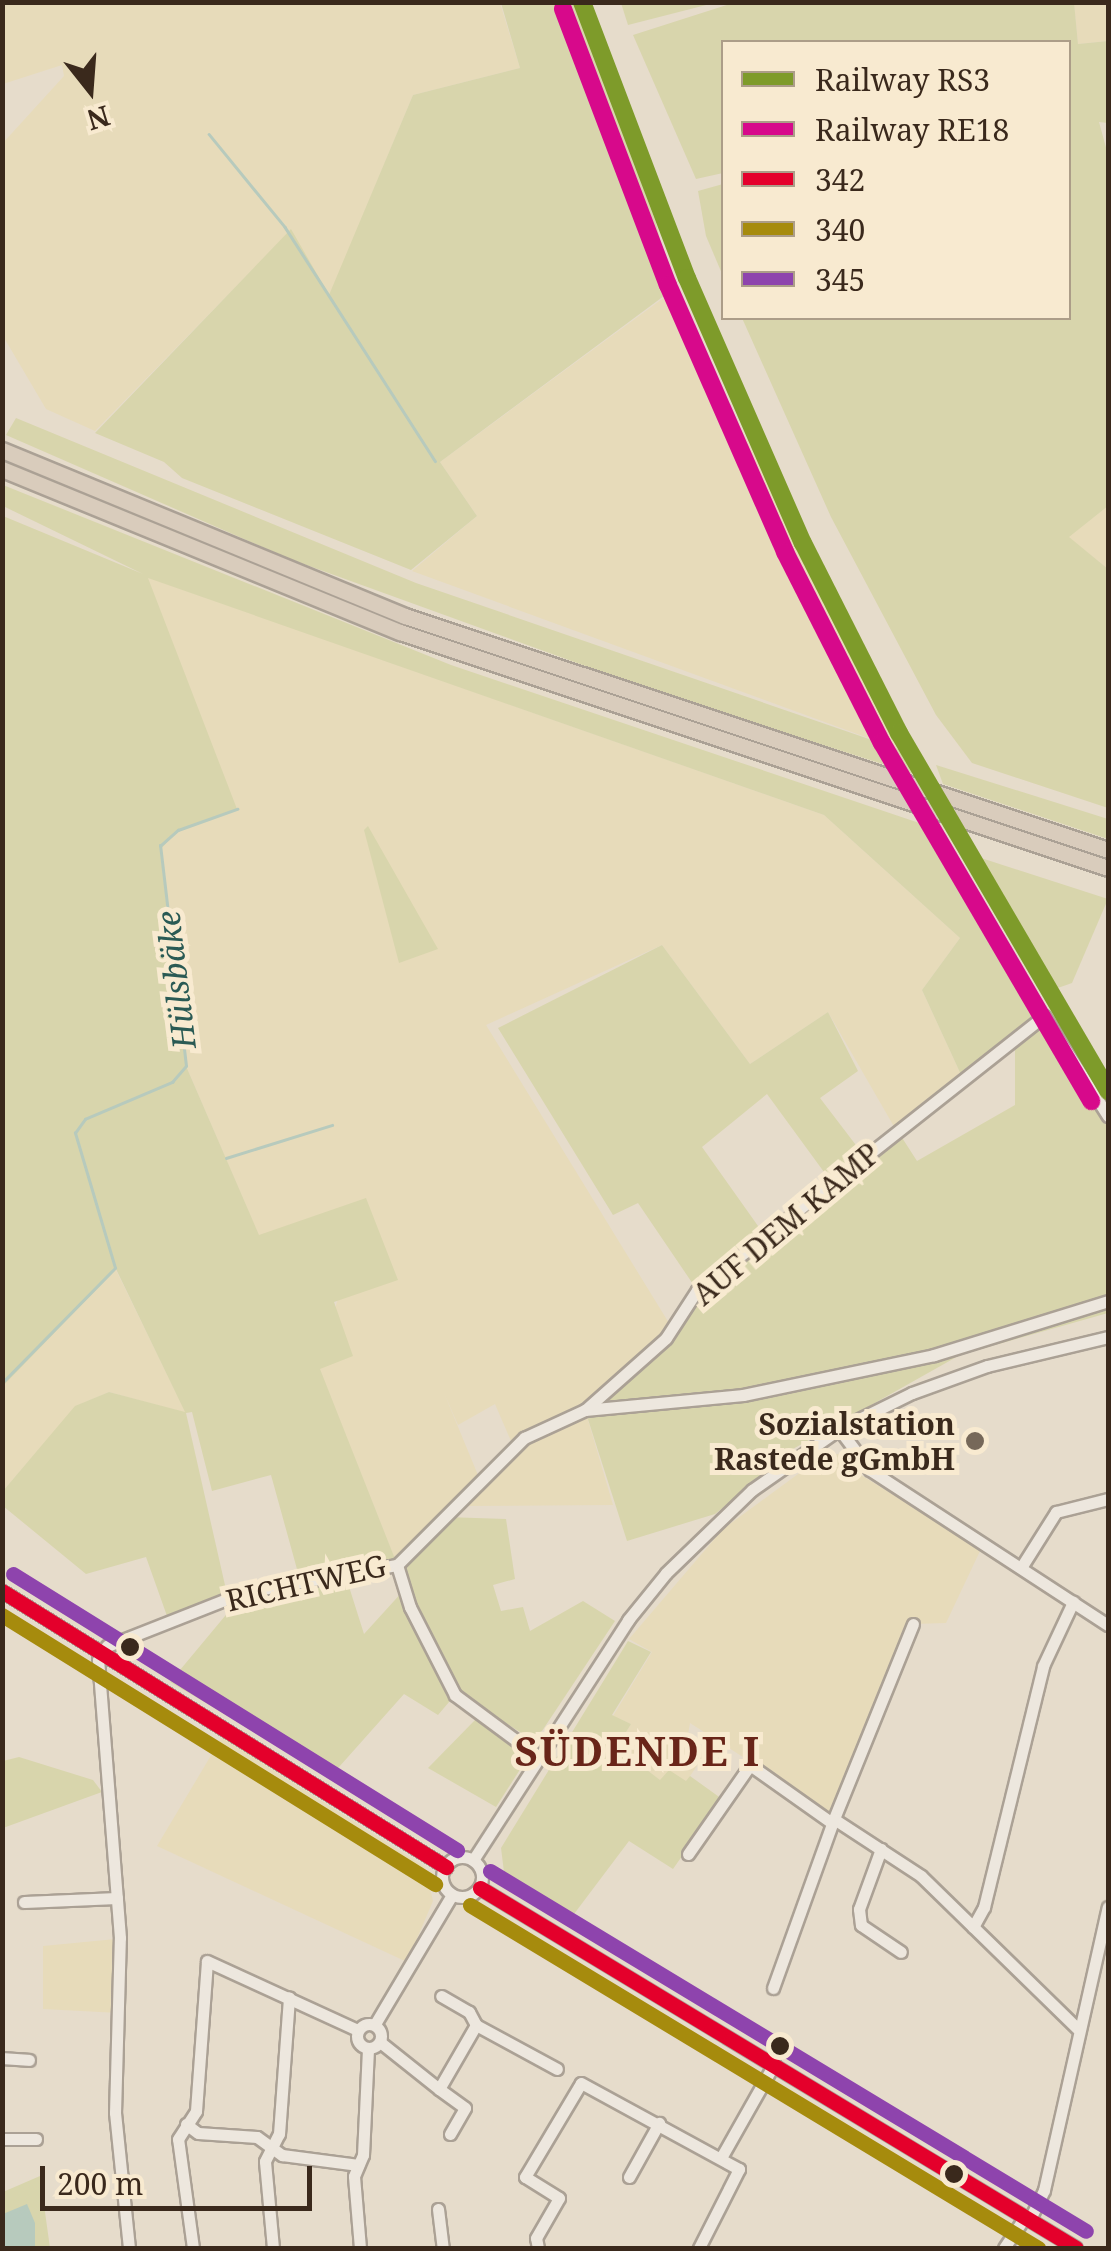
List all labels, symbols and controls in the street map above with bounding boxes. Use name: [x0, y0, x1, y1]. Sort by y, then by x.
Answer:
north arrow: [40, 40, 140, 140]
legend: [721, 40, 1071, 320]
text: Railway RS3: [815, 59, 990, 100]
text: N: [83, 97, 115, 140]
text: Railway RE18: [815, 109, 1009, 150]
text: 342: [815, 159, 865, 200]
text: 340: [815, 209, 865, 250]
text: 345: [815, 259, 865, 300]
water label: Hülsbäke: [148, 909, 204, 1051]
street label: AUF DEM KAMP: [685, 1136, 887, 1312]
place label: Sozialstation Rastede gGmbH: [714, 1406, 955, 1476]
marker: Sozialstation Rastede gGmbH: [964, 1430, 986, 1452]
street label: RICHTWEG: [223, 1547, 389, 1619]
unlabelled marker: [120, 1637, 140, 1657]
district label: SÜDENDE I: [514, 1727, 762, 1775]
unlabelled marker: [770, 2036, 790, 2056]
scale bar: [45, 2146, 318, 2208]
text: 200 m: [57, 2163, 143, 2204]
unlabelled marker: [944, 2164, 964, 2184]

